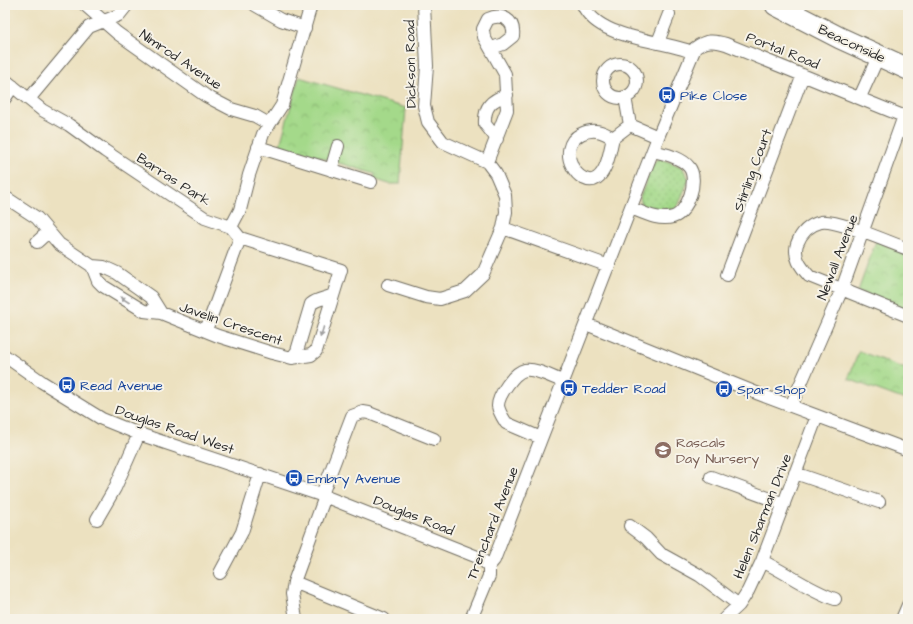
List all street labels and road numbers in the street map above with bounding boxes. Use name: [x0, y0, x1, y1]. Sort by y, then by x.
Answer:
street label: Dickson Road: [400, 20, 422, 108]
street label: Beaconside: [815, 20, 889, 68]
street label: Nimrod Avenue: [135, 25, 226, 95]
street label: Portal Road: [743, 27, 822, 75]
street label: Stirling Court: [729, 126, 777, 215]
street label: Barras Park: [133, 148, 215, 211]
street label: Newall Avenue: [812, 211, 864, 303]
street label: Javelin Crescent: [177, 297, 285, 351]
street label: Douglas Road West: [113, 400, 237, 460]
street label: Helen Sharman Drive: [729, 450, 797, 582]
street label: Trenchard Avenue: [462, 463, 524, 583]
street label: Douglas Road: [370, 491, 457, 541]

